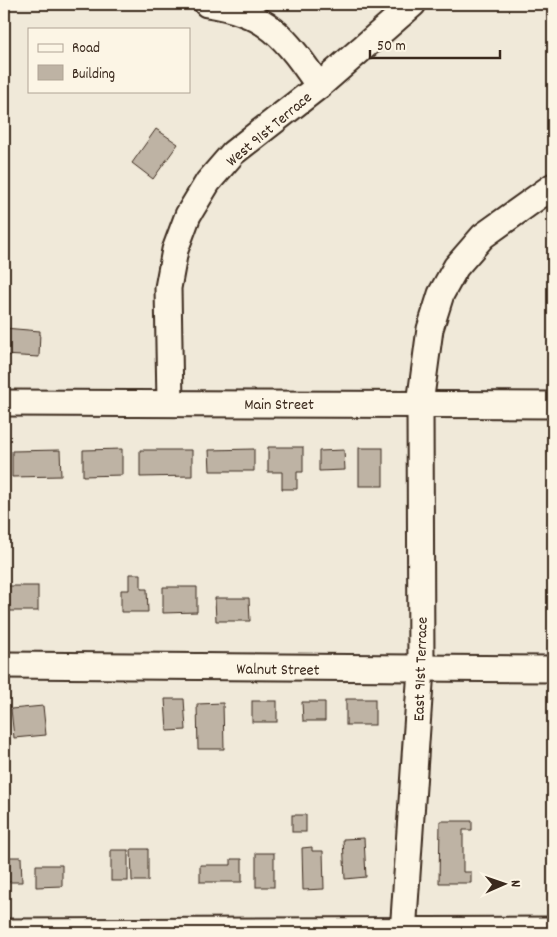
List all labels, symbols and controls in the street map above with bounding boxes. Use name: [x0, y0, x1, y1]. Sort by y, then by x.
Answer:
legend: [28, 28, 190, 92]
scale bar: [370, 28, 500, 60]
text: 50 m: [377, 36, 406, 58]
text: Road: [72, 38, 100, 60]
text: Building: [72, 64, 115, 86]
street label: West 91st Terrace: [222, 87, 318, 173]
street label: Main Street: [244, 394, 314, 417]
street label: East 91st Terrace: [408, 616, 435, 722]
street label: Walnut Street: [236, 658, 320, 683]
north arrow: [480, 860, 530, 910]
text: N: [505, 880, 525, 888]

